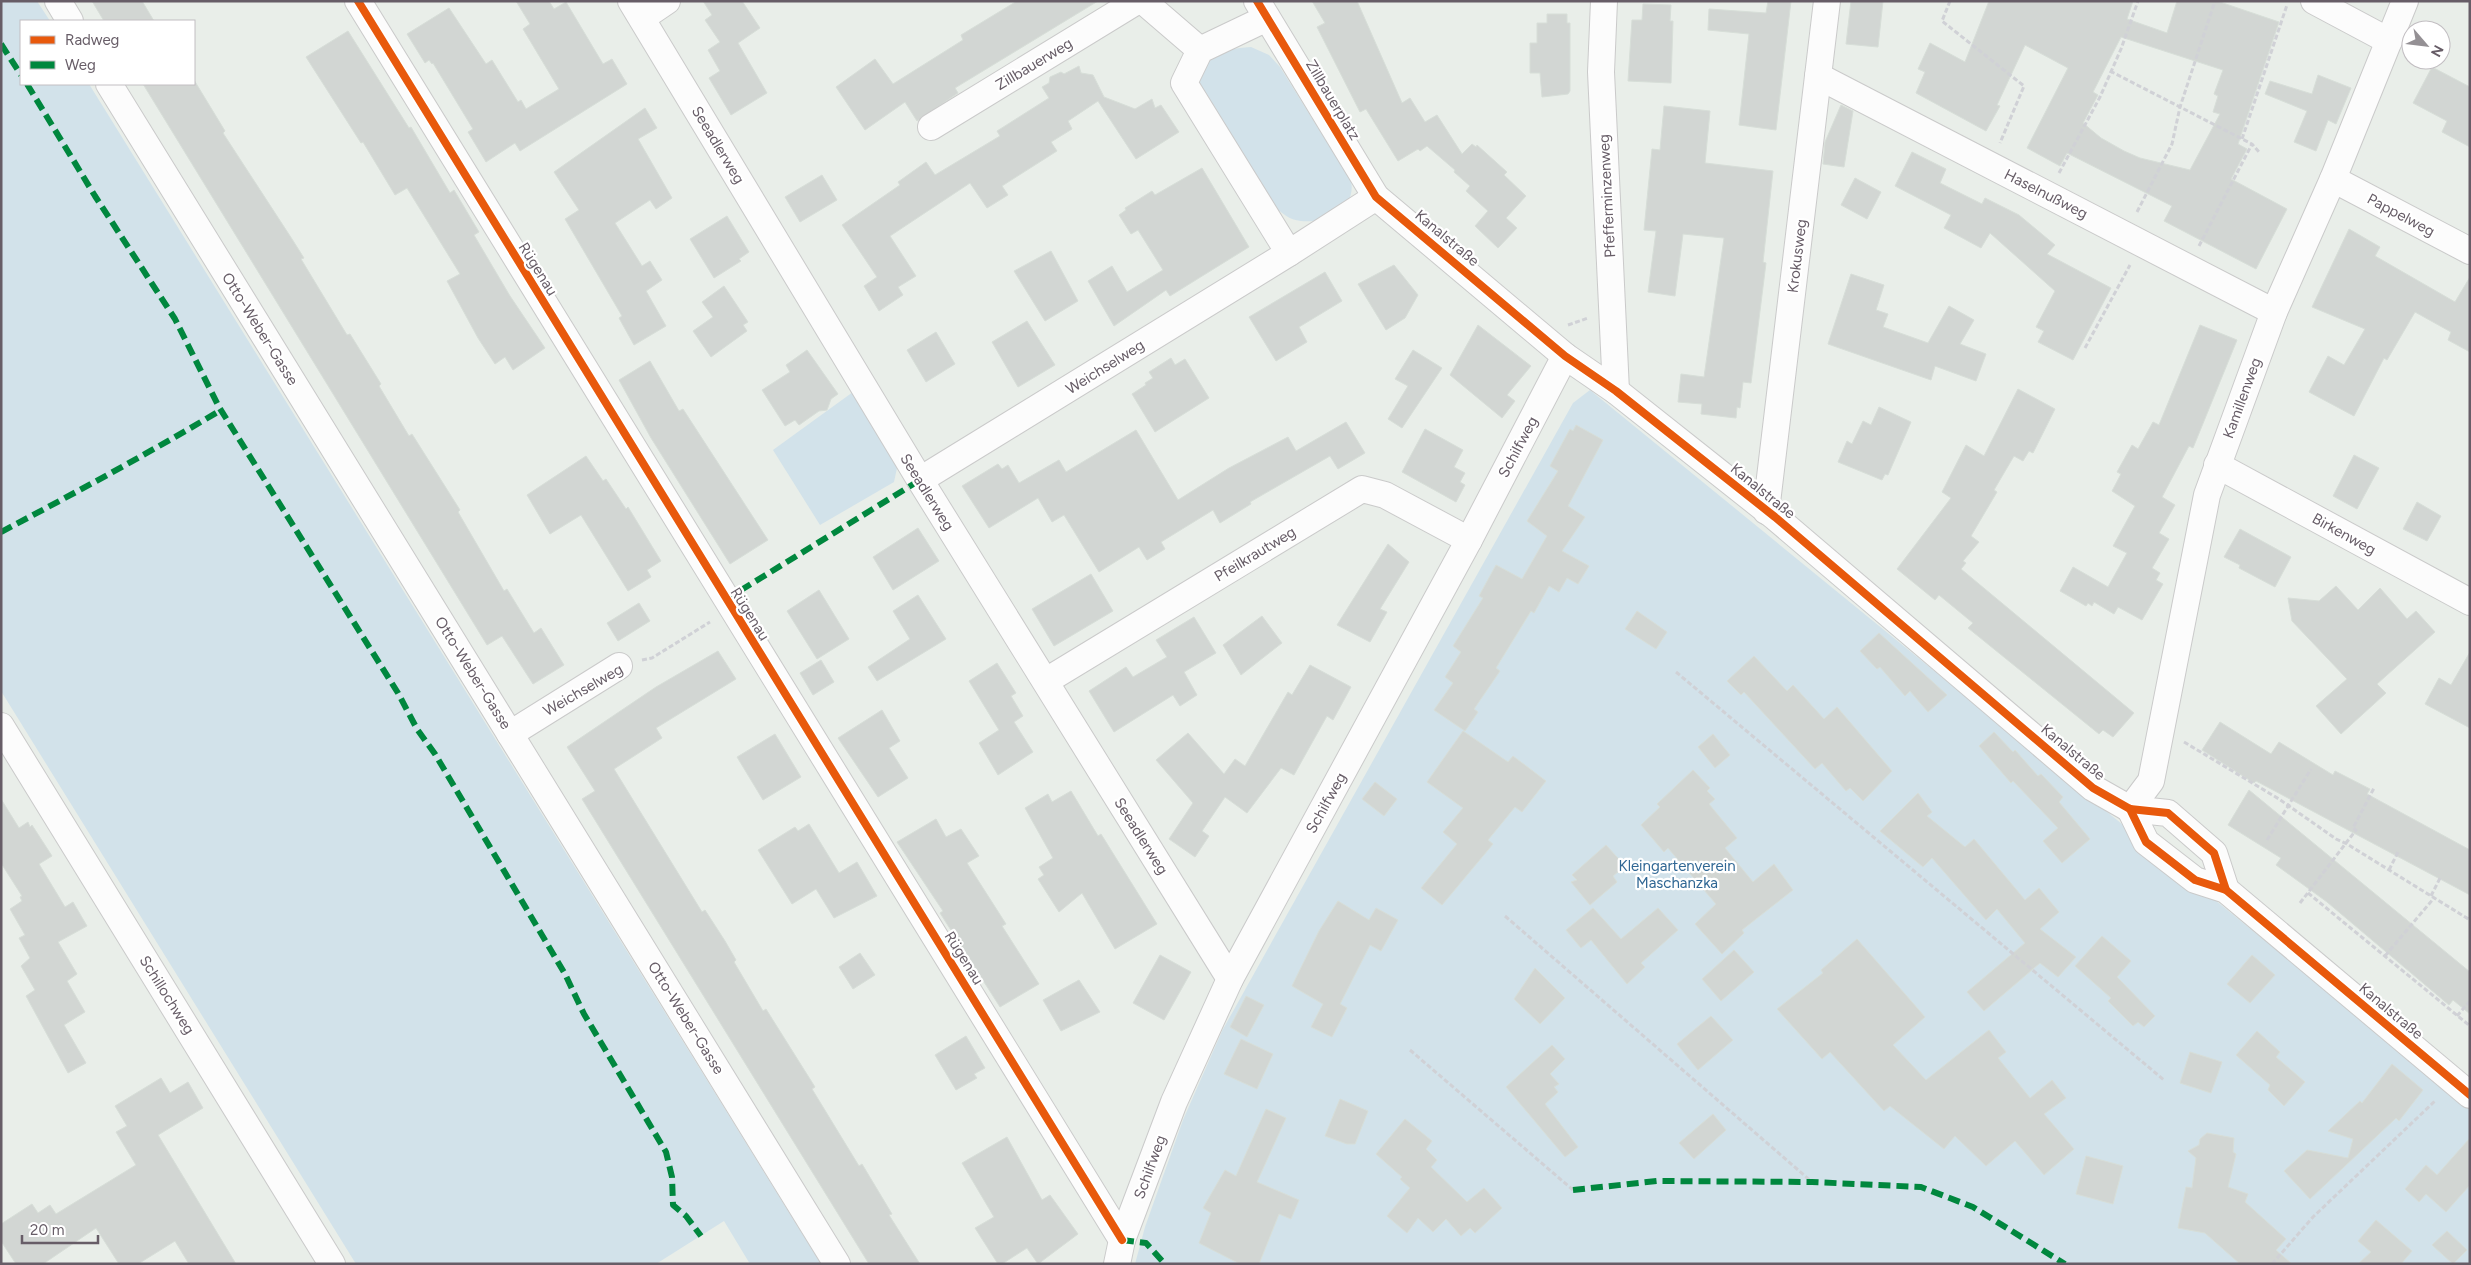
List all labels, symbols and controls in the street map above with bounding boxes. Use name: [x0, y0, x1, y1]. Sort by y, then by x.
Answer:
legend: [20, 20, 195, 85]
north arrow: [2401, 20, 2451, 70]
text: Radweg: [65, 31, 119, 49]
street label: Zillbauerweg: [992, 34, 1076, 94]
text: N: [2427, 42, 2447, 60]
text: Weg: [65, 56, 96, 74]
street label: Zillbauerplatz: [1302, 57, 1364, 143]
street label: Seeadlerweg: [688, 103, 748, 187]
street label: Pfefferminzenweg: [1595, 134, 1619, 258]
street label: Haselnußweg: [2001, 165, 2091, 223]
street label: Pappelweg: [2364, 190, 2438, 240]
street label: Kanalstraße: [1411, 206, 1483, 270]
street label: Krokusweg: [1784, 218, 1810, 294]
street label: Rügenau: [515, 239, 561, 299]
street label: Otto-Weber-Gasse: [218, 269, 302, 389]
street label: Weichselweg: [1062, 336, 1148, 398]
street label: Kamillenweg: [2219, 355, 2265, 441]
street label: Schilfweg: [1494, 413, 1542, 481]
street label: Seeadlerweg: [896, 450, 958, 534]
street label: Kanalstraße: [1727, 459, 1799, 523]
street label: Birkenweg: [2309, 509, 2379, 559]
street label: Pfeilkrautweg: [1211, 523, 1299, 585]
street label: Rügenau: [727, 584, 773, 644]
street label: Otto-Weber-Gasse: [431, 613, 515, 733]
street label: Weichselweg: [540, 660, 626, 720]
street label: Kanalstraße: [2037, 720, 2109, 784]
street label: Schilfweg: [1302, 770, 1350, 836]
street label: Seeadlerweg: [1110, 794, 1172, 878]
park label: Kleingartenverein Maschanzka: [1618, 857, 1736, 892]
street label: Rügenau: [941, 928, 987, 988]
street label: Schillochweg: [136, 952, 198, 1038]
street label: Otto-Weber-Gasse: [644, 958, 728, 1078]
street label: Kanalstraße: [2355, 979, 2427, 1043]
street label: Schilfweg: [1130, 1133, 1170, 1201]
scale bar: [22, 1212, 99, 1244]
text: 20 m: [30, 1221, 64, 1239]

